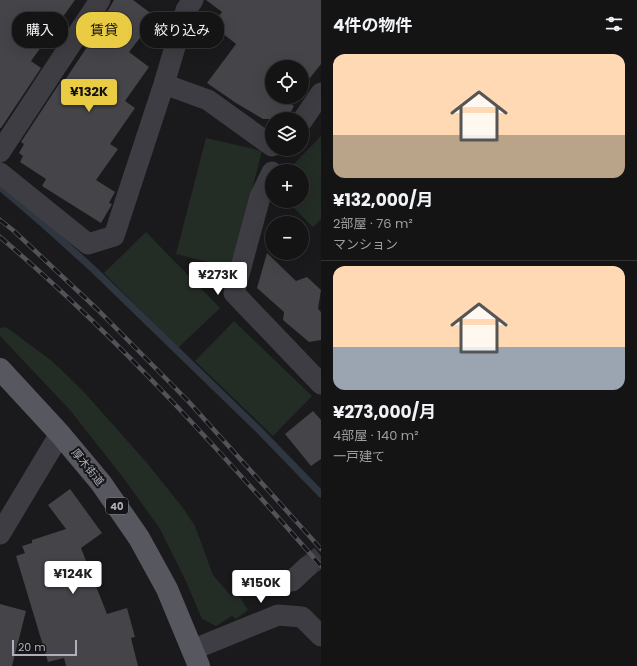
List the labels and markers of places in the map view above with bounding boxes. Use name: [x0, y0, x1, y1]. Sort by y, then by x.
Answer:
pin: ¥132K: [61, 79, 117, 113]
pin: ¥273K: [190, 262, 246, 296]
pin: ¥124K: [45, 561, 101, 595]
pin: ¥150K: [233, 570, 289, 604]

